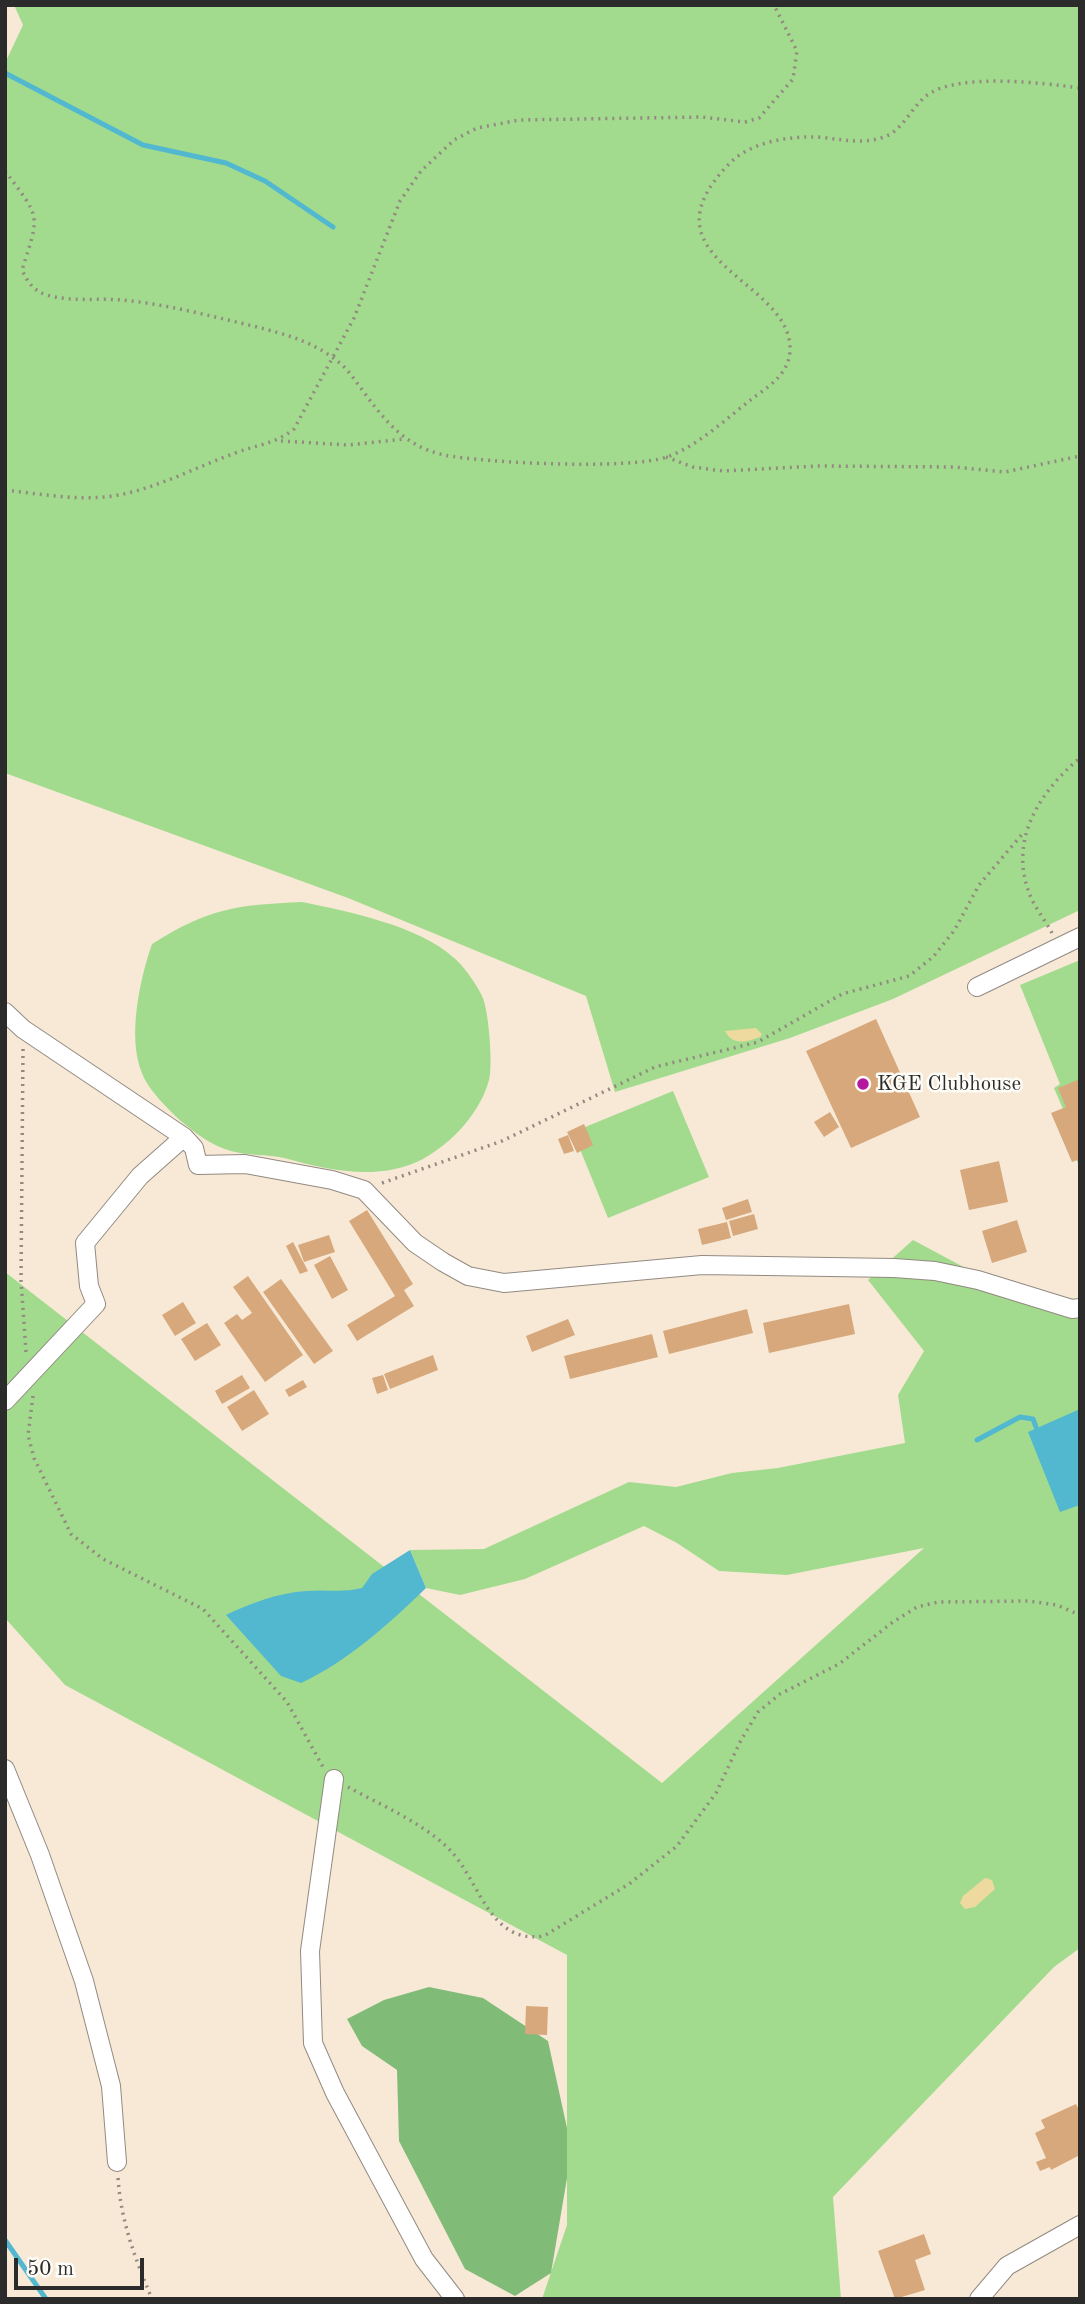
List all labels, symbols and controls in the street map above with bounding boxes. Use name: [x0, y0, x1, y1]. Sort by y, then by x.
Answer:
place label: KGE Clubhouse: [877, 1071, 1021, 1097]
marker: KGE Clubhouse: [855, 1076, 871, 1092]
scale bar: [18, 2244, 147, 2288]
text: 50 m: [27, 2259, 74, 2280]

